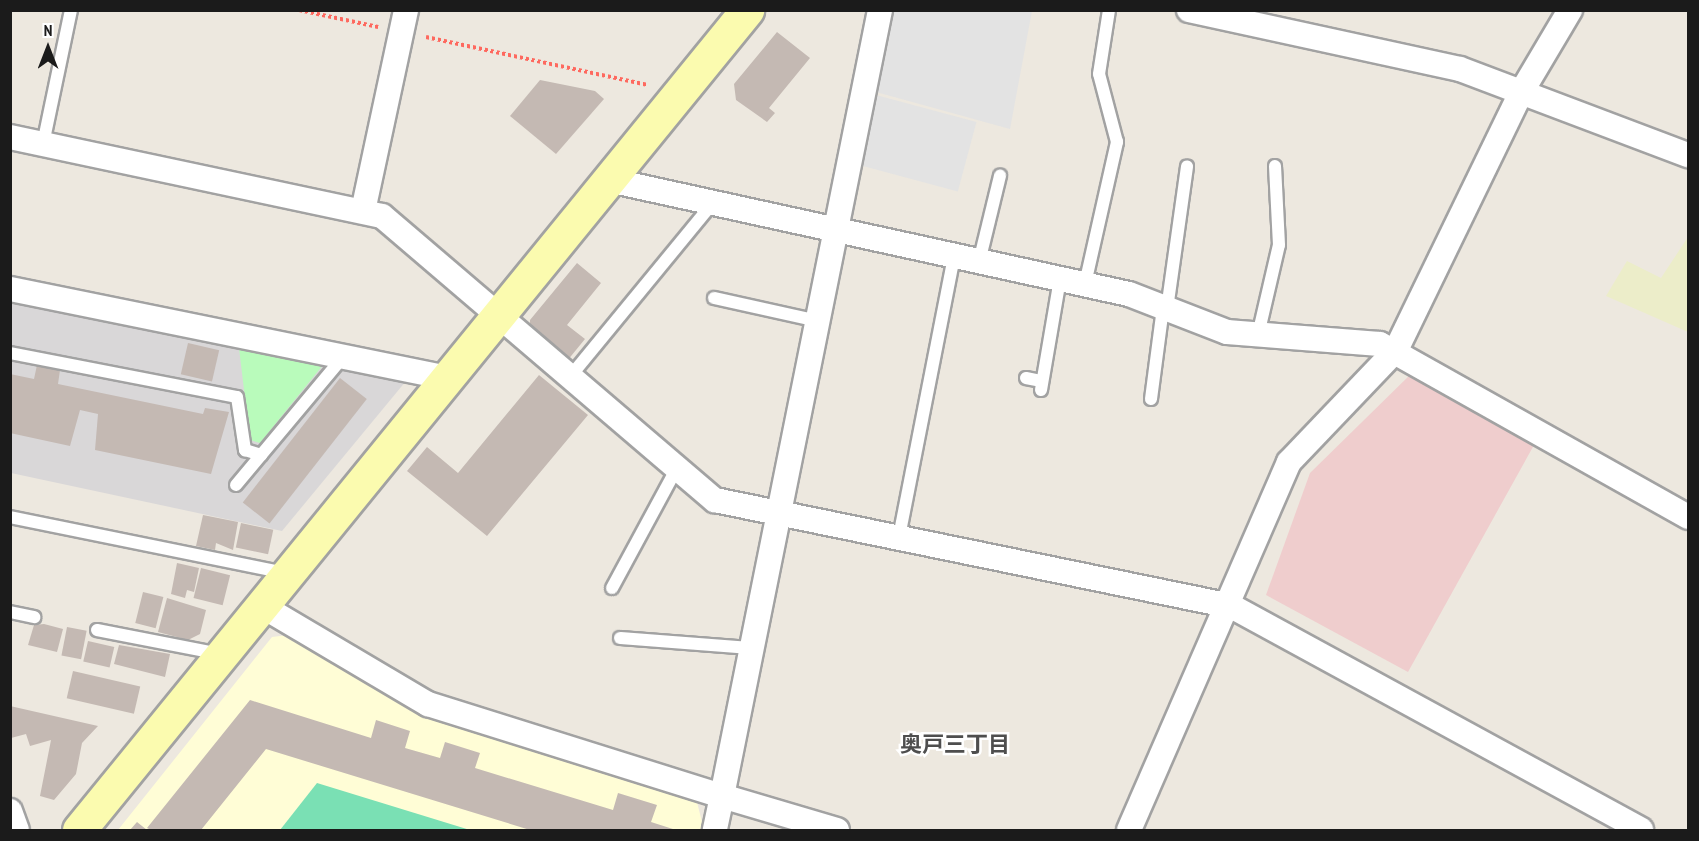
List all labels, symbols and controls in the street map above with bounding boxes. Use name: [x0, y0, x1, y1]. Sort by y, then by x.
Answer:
north arrow: [18, 18, 78, 78]
text: N: [44, 20, 52, 40]
district label: 奥戸三丁目: [900, 732, 1010, 758]

